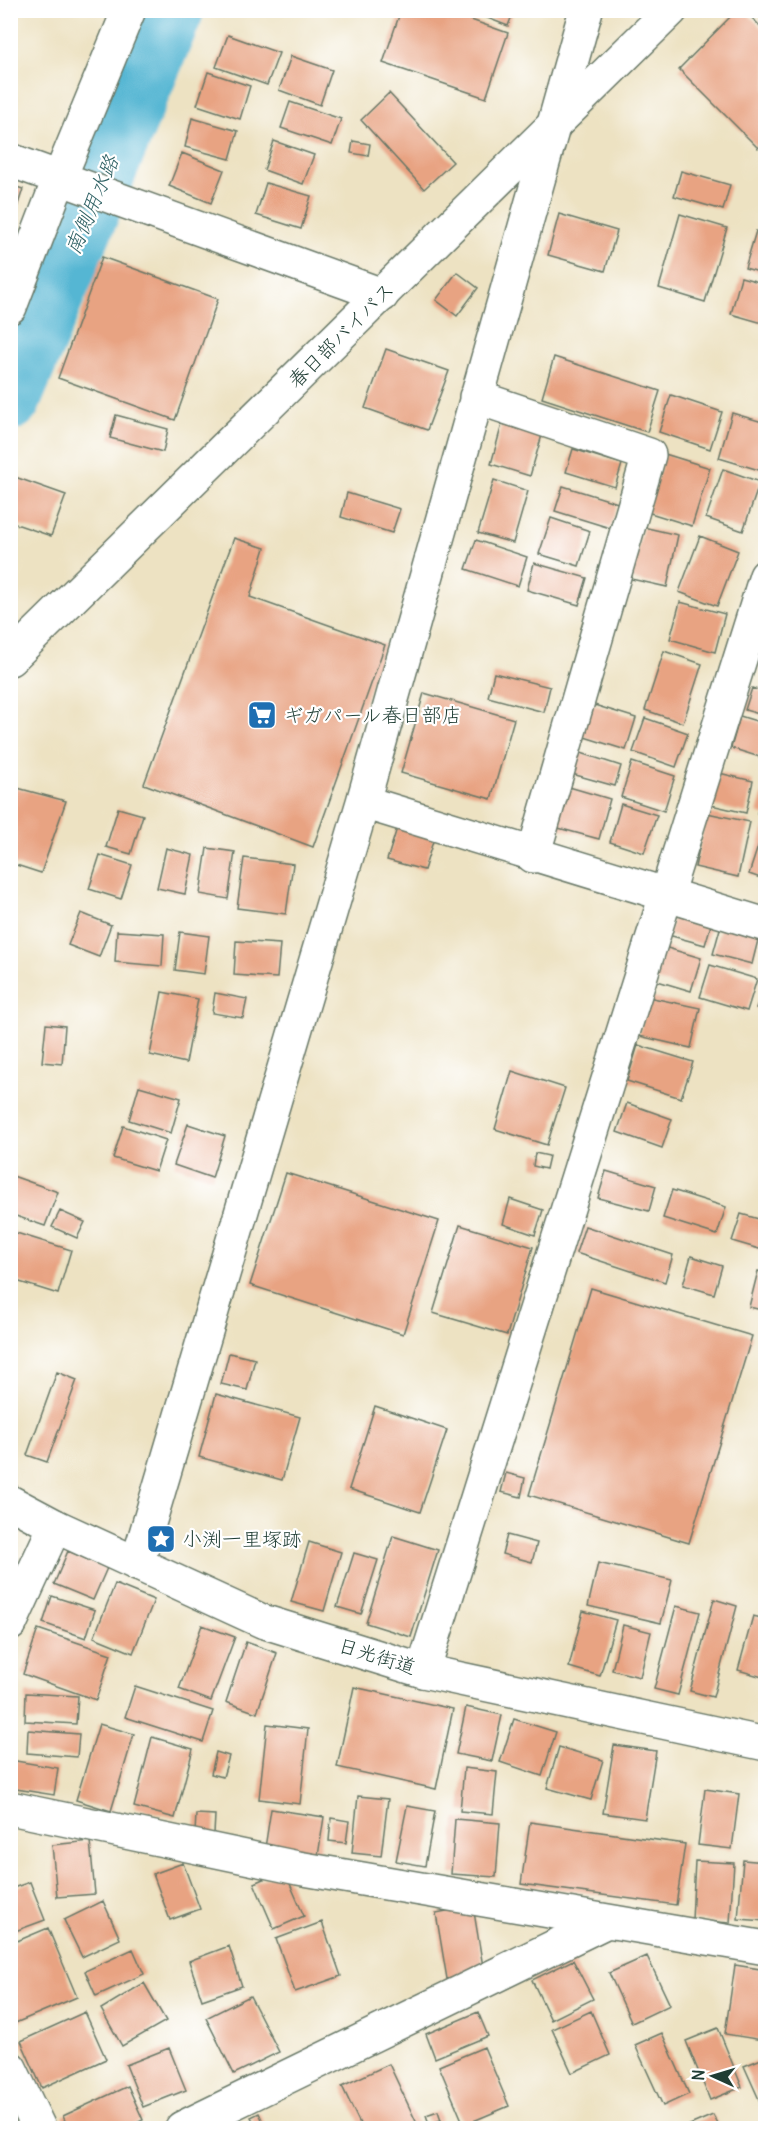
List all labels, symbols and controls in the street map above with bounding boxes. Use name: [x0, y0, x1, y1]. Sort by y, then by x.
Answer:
water label: 南側用水路: [59, 150, 125, 258]
street label: 春日部バイパス: [282, 276, 399, 393]
supermarket icon: ギガパール春日部店: [246, 699, 278, 731]
place label: ギガパール春日部店: [283, 702, 462, 727]
place icon: 小渕一里塚跡: [145, 1523, 177, 1555]
place label: 小渕一里塚跡: [182, 1526, 302, 1551]
street label: 日光街道: [335, 1632, 419, 1679]
north arrow: [683, 2046, 743, 2106]
text: N: [688, 2069, 708, 2081]

